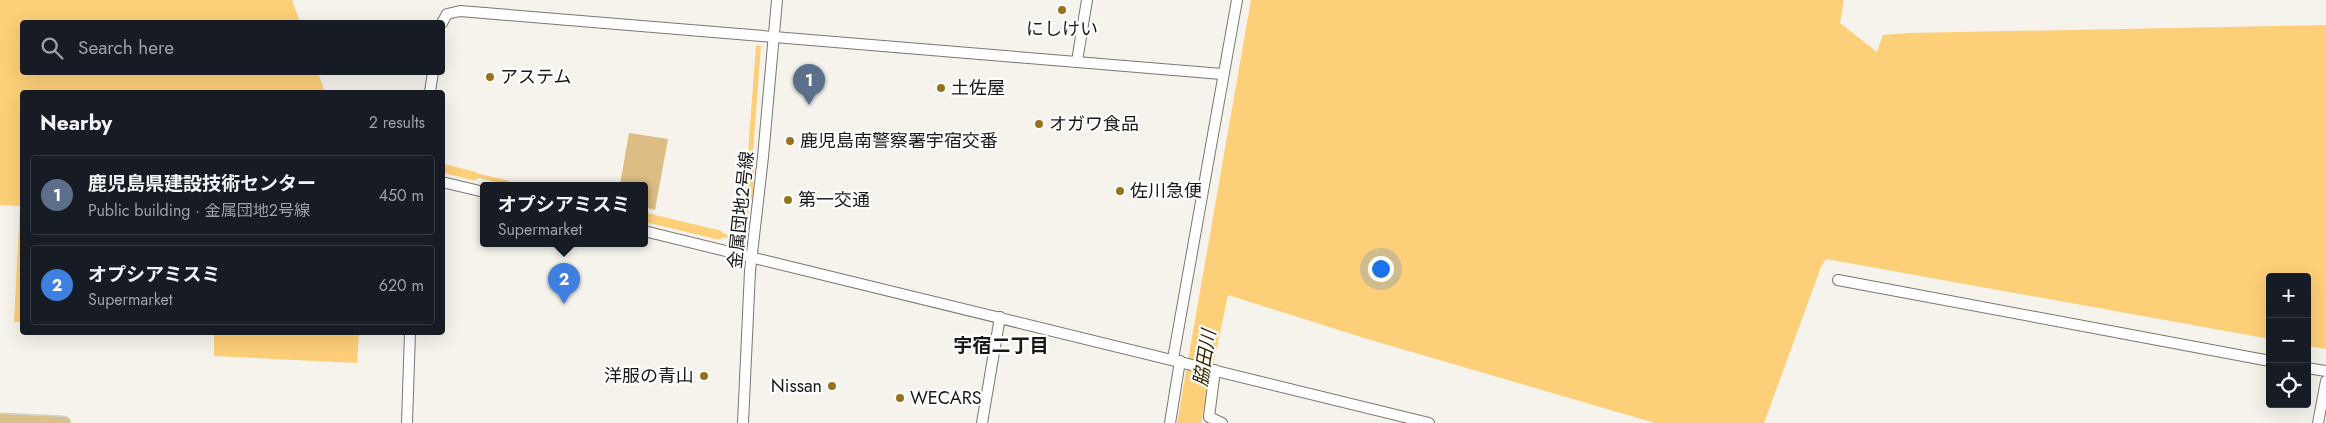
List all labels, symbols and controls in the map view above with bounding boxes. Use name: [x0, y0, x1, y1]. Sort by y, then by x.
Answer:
marker: にしけい: [1056, 4, 1068, 16]
place label: にしけい: [1026, 16, 1098, 42]
search box: [20, 20, 445, 75]
icon: search: [38, 34, 66, 62]
text: Search here: [78, 34, 174, 61]
place label: アステム: [500, 64, 571, 90]
pin: 1: [793, 64, 825, 105]
marker: アステム: [484, 71, 496, 83]
place label: 土佐屋: [951, 75, 1005, 101]
marker: 土佐屋: [935, 82, 947, 94]
text: Nearby: [40, 108, 112, 138]
text: 2 results: [369, 111, 425, 134]
place label: オガワ食品: [1049, 111, 1139, 137]
marker: オガワ食品: [1033, 118, 1045, 130]
place label: 鹿児島南警察署宇宿交番: [800, 128, 998, 154]
marker: 鹿児島南警察署宇宿交番: [784, 135, 796, 147]
street label: 金属団地2号線: [722, 150, 760, 270]
text: 鹿児島県建設技術センター: [88, 170, 316, 197]
place label: 佐川急便: [1130, 178, 1202, 204]
popup: [480, 182, 648, 247]
text: 1: [53, 184, 61, 207]
text: 450 m: [379, 184, 424, 207]
marker: 佐川急便: [1114, 185, 1126, 197]
place label: 第一交通: [798, 187, 870, 213]
text: オプシアミスミ: [498, 191, 630, 218]
marker: 第一交通: [782, 194, 794, 206]
text: Public building · 金属団地2号線: [88, 199, 310, 222]
text: Supermarket: [498, 218, 582, 241]
your location: [1368, 256, 1394, 282]
text: オプシアミスミ: [88, 261, 221, 288]
pin: 2: [548, 263, 580, 304]
map controls: [2266, 273, 2311, 408]
button: +: [2266, 273, 2311, 318]
text: 2: [52, 274, 62, 297]
text: 620 m: [379, 274, 424, 297]
text: Supermarket: [88, 288, 173, 311]
button: −: [2266, 318, 2311, 363]
water label: 脇田川: [1187, 326, 1223, 388]
district label: 宇宿二丁目: [953, 332, 1049, 359]
place label: 洋服の青山: [604, 363, 694, 389]
button: locate: [2266, 363, 2311, 408]
marker: 洋服の青山: [698, 370, 710, 382]
place label: Nissan: [771, 373, 822, 399]
marker: Nissan: [826, 380, 838, 392]
place label: WECARS: [910, 385, 982, 411]
marker: WECARS: [894, 392, 906, 404]

